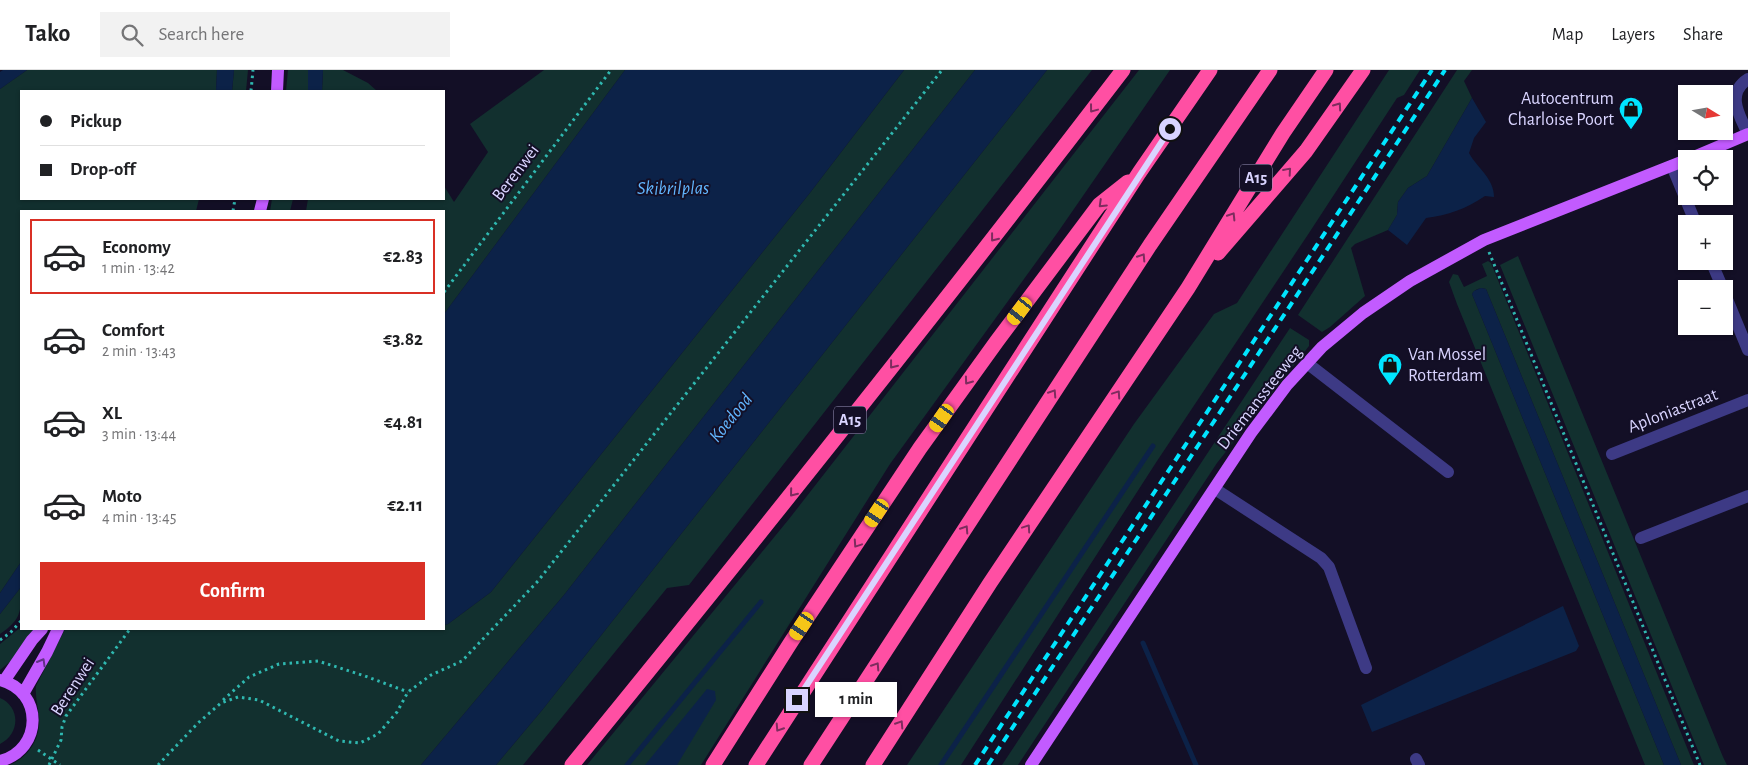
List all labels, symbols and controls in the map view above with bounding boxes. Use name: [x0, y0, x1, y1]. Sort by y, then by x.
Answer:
search box: [100, 12, 450, 57]
icon: search: [118, 21, 146, 49]
text: Tako: [25, 22, 70, 46]
text: Search here: [158, 25, 244, 44]
text: Map: [1552, 26, 1583, 44]
text: Layers: [1611, 26, 1655, 44]
text: Share: [1683, 26, 1723, 44]
north arrow: [1678, 85, 1732, 140]
map controls: [1678, 85, 1733, 335]
place label: Autocentrum Charloise Poort: [1508, 90, 1614, 129]
shop icon: Autocentrum Charloise Poort: [1618, 96, 1644, 130]
one-way arrow: [1332, 102, 1341, 112]
one-way arrow: [1090, 103, 1099, 113]
text: Pickup: [70, 112, 122, 131]
route start: [1159, 118, 1181, 140]
street label: Berenwei: [489, 141, 543, 205]
button: locate: [1678, 150, 1733, 205]
text: Drop-off: [70, 160, 135, 179]
road number: A15: [1240, 165, 1272, 192]
one-way arrow: [1283, 168, 1291, 177]
water label: Skibrilplas: [637, 179, 709, 198]
one-way arrow: [1098, 198, 1107, 207]
one-way arrow: [1226, 213, 1236, 222]
button: +: [1678, 215, 1733, 270]
one-way arrow: [990, 232, 999, 241]
icon: car: [42, 234, 87, 279]
text: Economy: [102, 238, 171, 257]
text: €2.83: [383, 247, 423, 266]
one-way arrow: [1136, 254, 1145, 263]
text: 1 min · 13:42: [102, 260, 175, 276]
button: −: [1678, 280, 1733, 335]
car: [1004, 295, 1035, 327]
icon: car: [42, 317, 87, 362]
text: Comfort: [102, 321, 164, 340]
text: €3.82: [383, 330, 423, 349]
text: 2 min · 13:43: [102, 343, 176, 359]
street label: Driemanssteeweg: [1214, 343, 1306, 453]
place label: Van Mossel Rotterdam: [1408, 346, 1486, 385]
shop icon: Van Mossel Rotterdam: [1377, 352, 1403, 386]
one-way arrow: [891, 359, 899, 368]
one-way arrow: [966, 375, 974, 384]
street label: Aploniastraat: [1626, 386, 1721, 436]
water label: Koedood: [706, 389, 757, 446]
one-way arrow: [1047, 390, 1057, 399]
one-way arrow: [1111, 390, 1120, 399]
icon: car: [42, 400, 87, 445]
car: [927, 401, 956, 435]
text: XL: [102, 404, 122, 423]
road number: A15: [834, 406, 866, 434]
text: €4.81: [384, 413, 423, 432]
text: 3 min · 13:44: [102, 426, 176, 442]
icon: car: [42, 483, 87, 528]
text: Moto: [102, 487, 142, 506]
one-way arrow: [789, 487, 798, 496]
text: €2.11: [387, 496, 423, 515]
car: [862, 496, 891, 530]
text: 4 min · 13:45: [102, 509, 176, 525]
one-way arrow: [1021, 525, 1030, 534]
one-way arrow: [958, 526, 968, 535]
one-way arrow: [853, 539, 863, 548]
button: Confirm: [40, 562, 425, 620]
car: [787, 609, 816, 643]
street label: Berenwei: [48, 655, 98, 719]
one-way arrow: [35, 658, 45, 667]
one-way arrow: [870, 662, 879, 671]
callout: 1 min: [814, 682, 897, 718]
route end: [786, 689, 808, 711]
text: 1 min: [839, 691, 873, 707]
one-way arrow: [893, 720, 903, 729]
one-way arrow: [776, 723, 786, 732]

